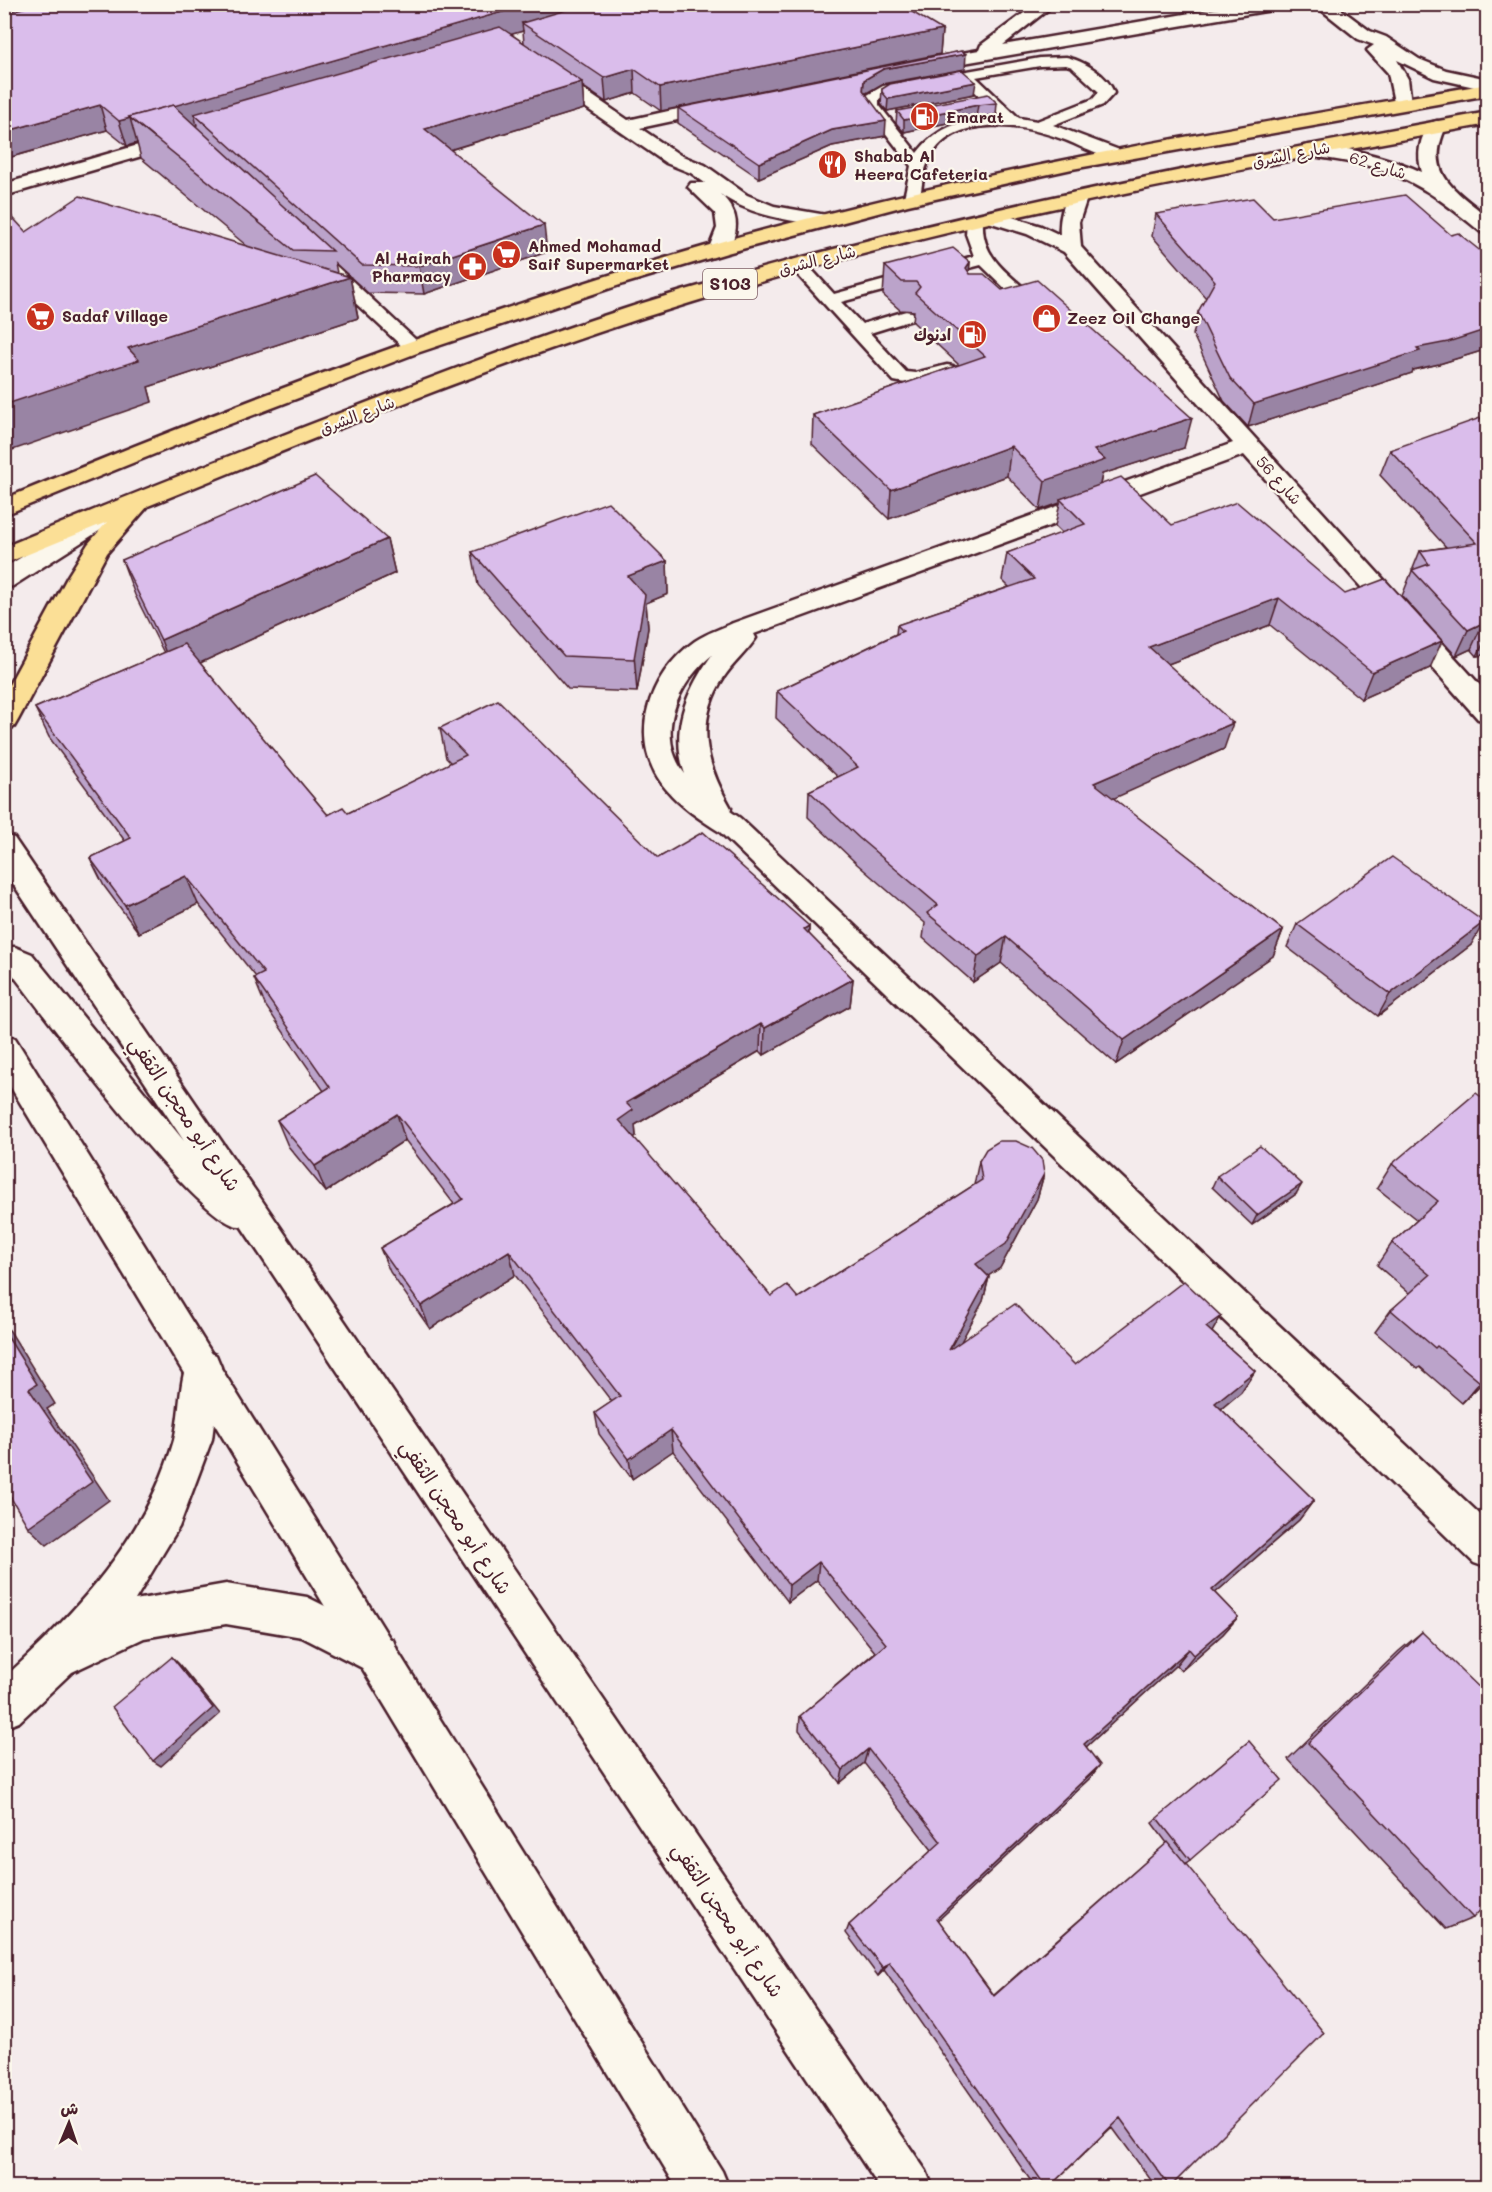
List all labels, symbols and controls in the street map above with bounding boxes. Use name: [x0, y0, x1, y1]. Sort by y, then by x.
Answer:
fuel station icon: Emarat: [909, 101, 941, 133]
place label: Emarat: [946, 106, 1004, 127]
street label: شارع الشرق: [1250, 136, 1332, 173]
place label: Shabab Al Heera Cafeteria: [854, 145, 988, 184]
street label: شارع 62: [1347, 146, 1409, 185]
restaurant icon: Shabab Al Heera Cafeteria: [817, 149, 849, 181]
place label: Ahmed Mohamad Saif Supermarket: [528, 235, 669, 274]
supermarket icon: Ahmed Mohamad Saif Supermarket: [491, 239, 523, 271]
street label: شارع الشرق: [776, 240, 858, 281]
place label: Al Hairah Pharmacy: [372, 247, 451, 286]
pharmacy icon: Al Hairah Pharmacy: [456, 251, 488, 283]
road number: S103: [703, 269, 757, 299]
supermarket icon: Sadaf Village: [25, 300, 57, 332]
shop icon: Zeez Oil Change: [1030, 302, 1062, 334]
place label: Sadaf Village: [62, 305, 168, 326]
place label: Zeez Oil Change: [1067, 307, 1200, 328]
fuel station icon: ادنوك: [956, 319, 988, 351]
place label: ادنوك: [914, 324, 951, 346]
street label: شارع الشرق: [316, 391, 398, 440]
street label: شارع 56: [1250, 451, 1307, 510]
street label: شارع أبو محجن الثقفي: [119, 1031, 247, 1199]
street label: شارع أبو محجن الثقفي: [390, 1434, 518, 1602]
street label: شارع أبو محجن الثقفي: [662, 1837, 790, 2005]
north arrow: [39, 2093, 99, 2153]
text: ش: [60, 2097, 79, 2118]

